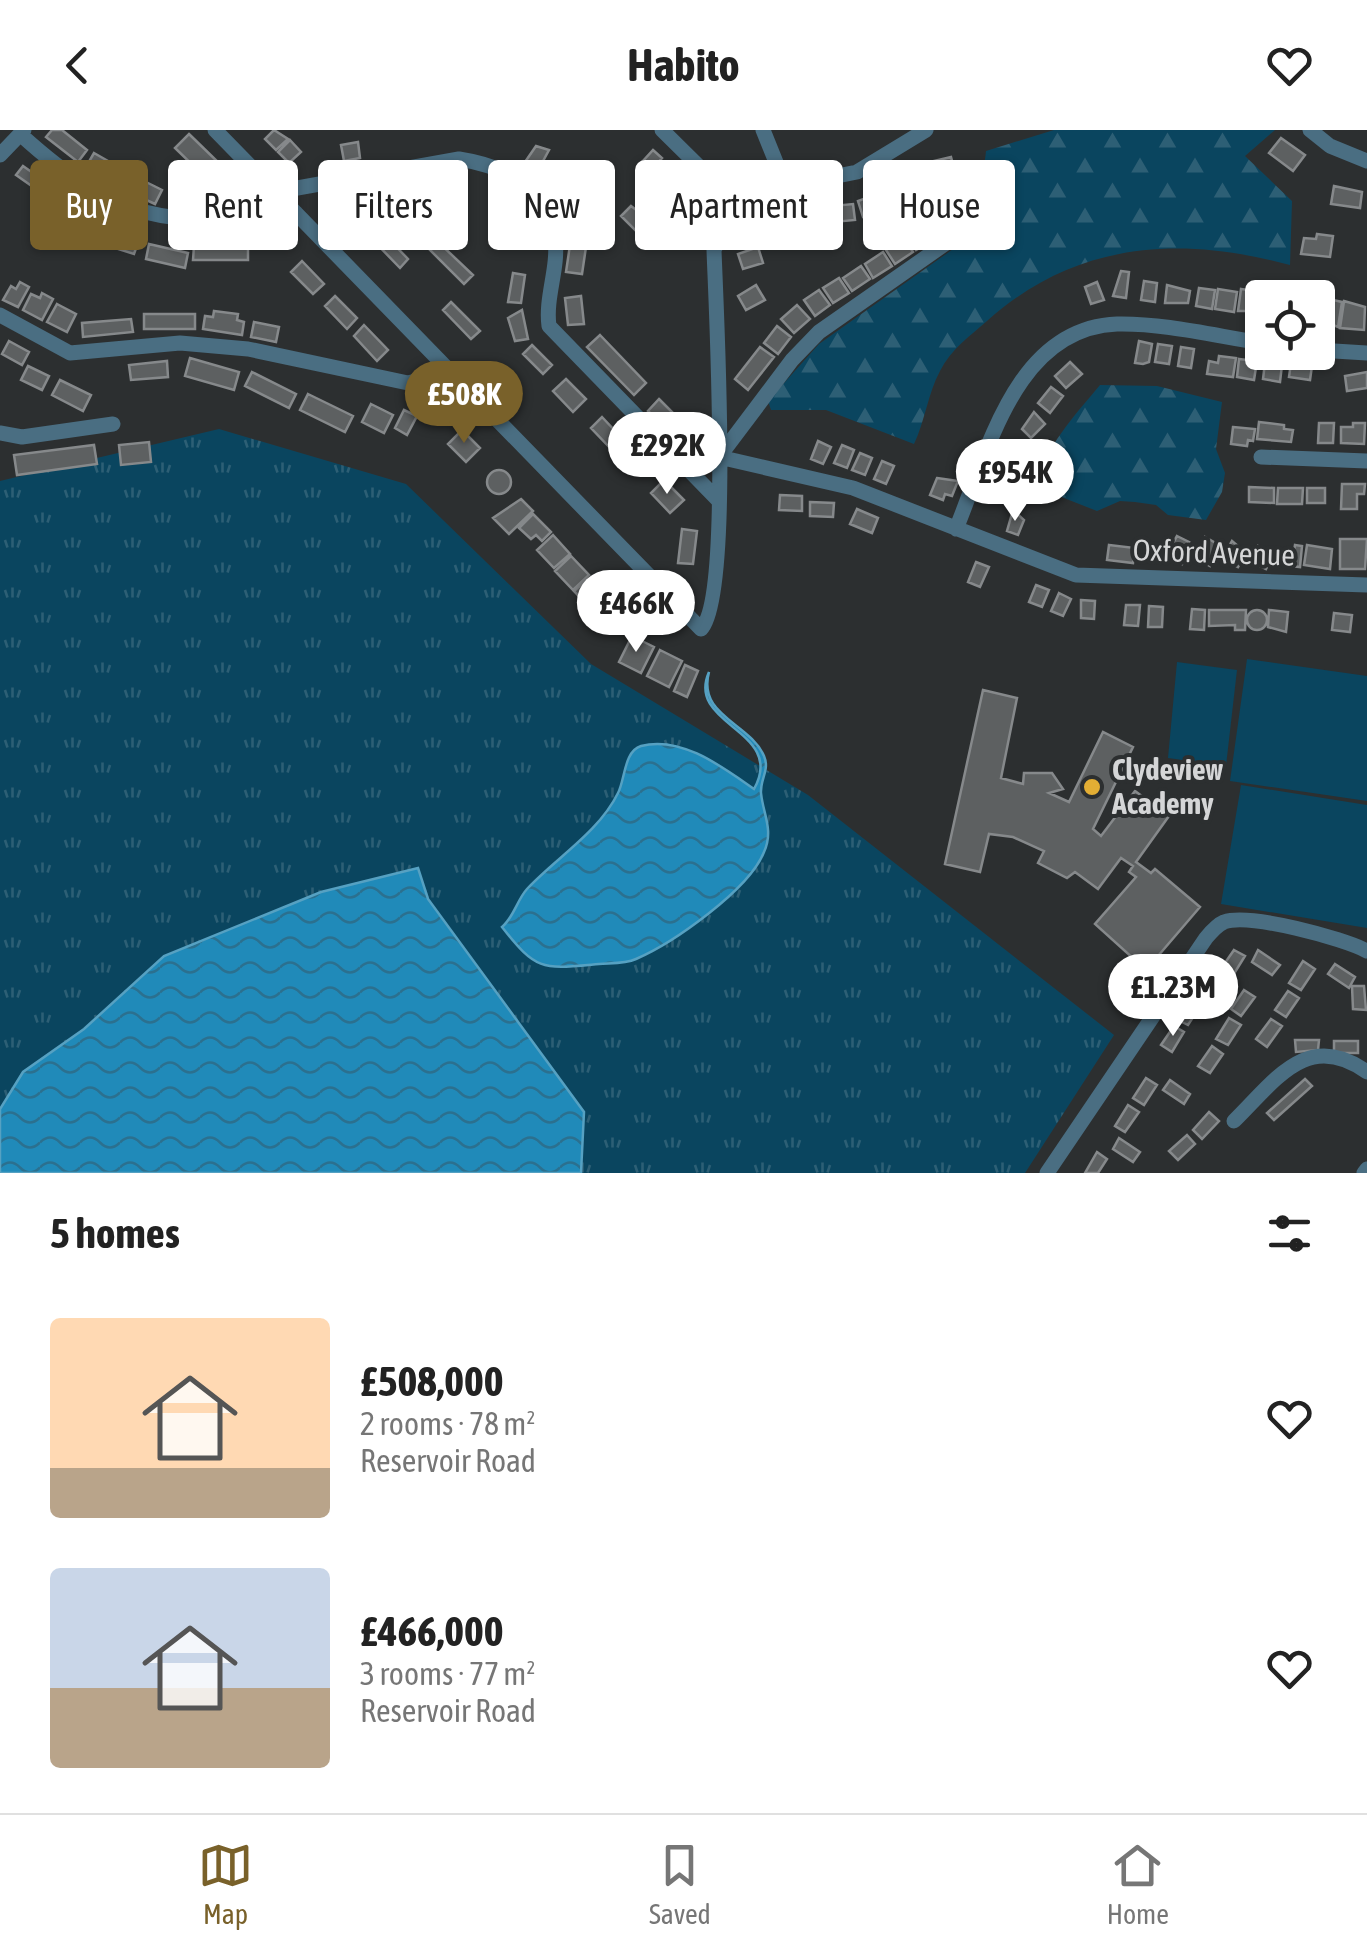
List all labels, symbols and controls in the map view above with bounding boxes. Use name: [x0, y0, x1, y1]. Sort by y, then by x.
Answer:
icon: back: [50, 38, 105, 93]
icon: heart: [1262, 38, 1317, 93]
text: Habito: [627, 39, 740, 91]
chip: Buy: [30, 160, 148, 250]
chip: Rent: [168, 160, 298, 250]
chip: Filters: [318, 160, 468, 250]
chip: New: [488, 160, 615, 250]
chip: Apartment: [635, 160, 843, 250]
chip: House: [863, 160, 1015, 250]
map controls: [1245, 280, 1335, 370]
button: locate: [1245, 280, 1335, 370]
pin: £508K: [394, 361, 534, 446]
text: £508K: [427, 375, 501, 412]
pin: £292K: [597, 412, 737, 497]
text: £292K: [630, 426, 704, 463]
pin: £954K: [945, 439, 1085, 524]
text: £954K: [978, 453, 1052, 490]
street label: Oxford Avenue: [1132, 532, 1296, 572]
pin: £466K: [566, 570, 706, 655]
text: £466K: [599, 584, 673, 621]
place label: Clydeview Academy: [1111, 752, 1223, 820]
marker: Clydeview Academy: [1081, 776, 1103, 798]
pin: £1.23M: [1092, 954, 1254, 1039]
text: £1.23M: [1130, 968, 1216, 1005]
icon: filters: [1262, 1206, 1317, 1261]
text: 5 homes: [50, 1209, 180, 1257]
text: £508,000: [360, 1357, 504, 1405]
icon: home: [130, 1358, 250, 1478]
icon: heart: [1262, 1391, 1317, 1446]
text: 2 rooms · 78 m²: [360, 1405, 535, 1442]
text: Reservoir Road: [360, 1442, 536, 1479]
text: £466,000: [360, 1607, 504, 1655]
icon: home: [130, 1608, 250, 1728]
icon: heart: [1262, 1641, 1317, 1696]
text: 3 rooms · 77 m²: [360, 1655, 535, 1692]
text: Reservoir Road: [360, 1692, 536, 1729]
tab: Map: [198, 1838, 253, 1930]
tab: Saved: [649, 1838, 711, 1930]
tab: Home: [1107, 1838, 1169, 1930]

